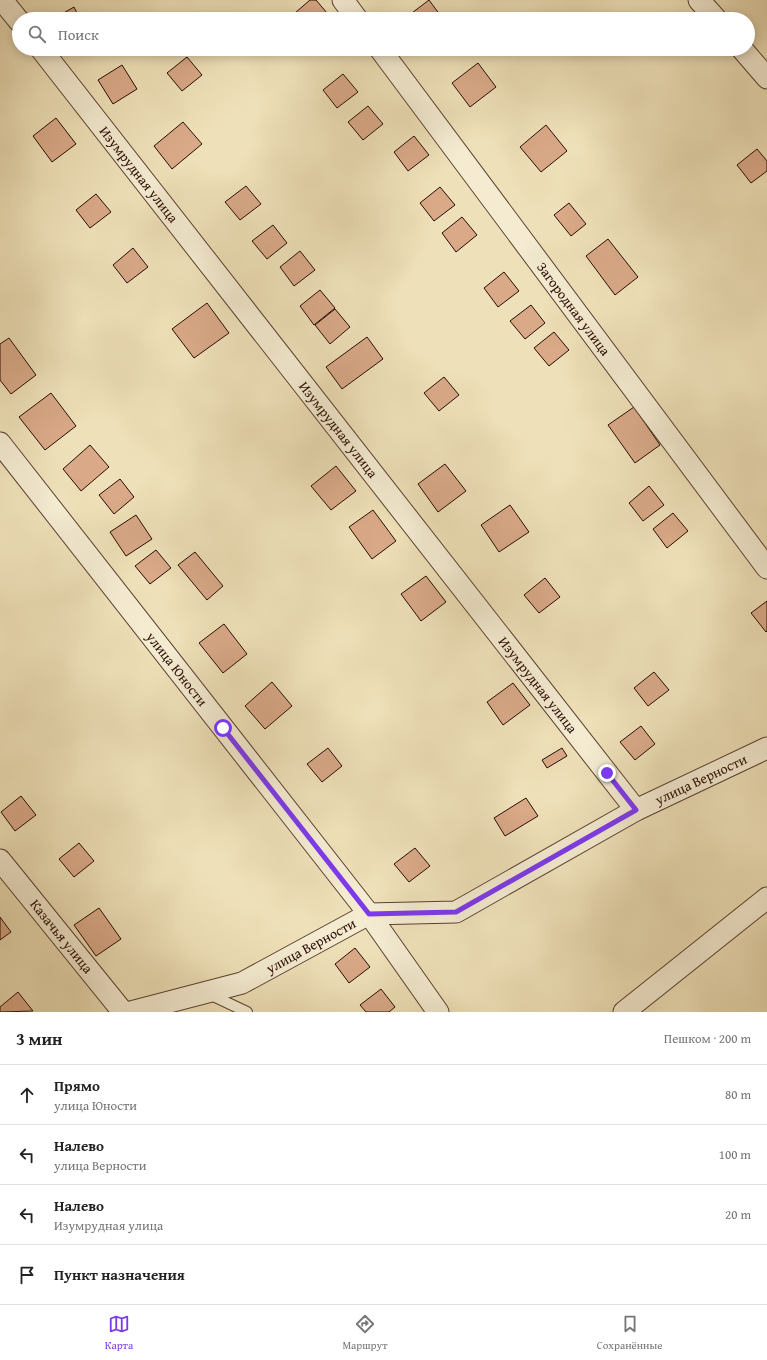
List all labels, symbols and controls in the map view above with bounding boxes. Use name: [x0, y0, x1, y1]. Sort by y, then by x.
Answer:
search box: [12, 12, 755, 56]
icon: search: [26, 23, 48, 45]
text: Поиск: [58, 24, 99, 45]
street label: Изумрудная улица: [95, 122, 183, 227]
street label: Загородная улица: [532, 258, 615, 360]
street label: Изумрудная улица: [294, 377, 383, 482]
street label: улица Юности: [141, 627, 212, 710]
street label: Изумрудная улица: [494, 632, 582, 738]
route start: [214, 719, 232, 737]
street label: улица Верности: [651, 749, 750, 810]
route end: [598, 764, 616, 782]
street label: Казачья улица: [26, 895, 98, 978]
street label: улица Верности: [261, 913, 359, 979]
text: 3 мин: [16, 1026, 62, 1051]
text: Пешком · 200 m: [664, 1029, 751, 1048]
text: Прямо: [54, 1075, 100, 1096]
icon: ahead: [16, 1084, 38, 1106]
text: 80 m: [725, 1085, 751, 1104]
text: улица Юности: [54, 1096, 137, 1115]
text: Налево: [54, 1135, 104, 1156]
icon: left: [16, 1144, 38, 1166]
text: 100 m: [719, 1145, 751, 1164]
text: улица Верности: [54, 1156, 146, 1175]
text: Налево: [54, 1195, 104, 1216]
icon: left: [16, 1204, 38, 1226]
text: 20 m: [725, 1205, 751, 1224]
text: Изумрудная улица: [54, 1216, 163, 1235]
icon: arrive: [16, 1264, 38, 1286]
text: Пункт назначения: [54, 1264, 185, 1285]
tab: Карта: [105, 1313, 133, 1353]
tab: Маршрут: [342, 1313, 387, 1353]
tab: Сохранённые: [597, 1313, 662, 1353]

